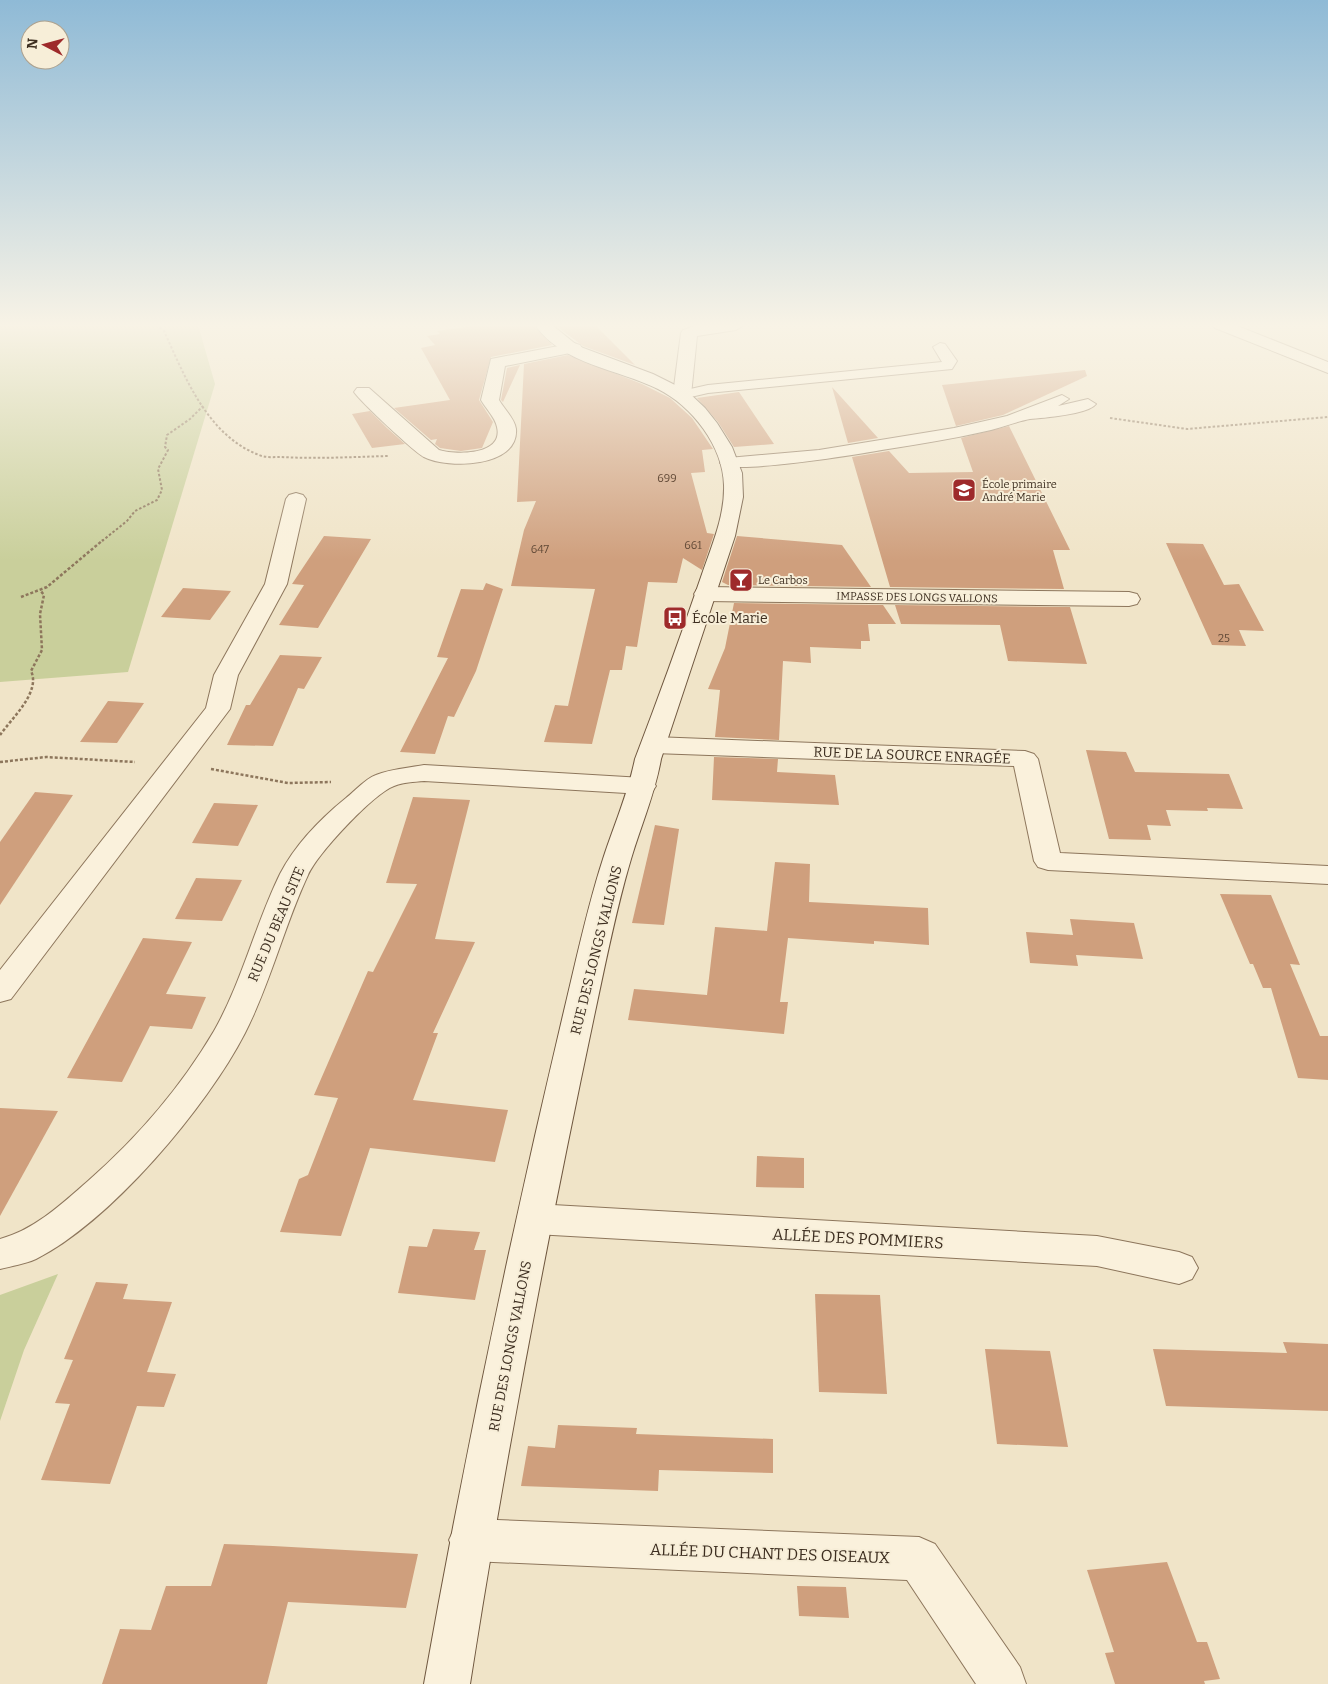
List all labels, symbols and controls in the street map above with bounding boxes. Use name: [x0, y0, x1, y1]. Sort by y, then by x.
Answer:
north arrow: [20, 20, 70, 70]
text: N: [24, 37, 42, 50]
house number: 699: [657, 472, 677, 485]
school or university icon: École primaire André Marie: [951, 477, 977, 503]
place label: École primaire André Marie: [982, 477, 1057, 504]
house number: 661: [684, 539, 702, 552]
house number: 647: [531, 543, 550, 556]
bar icon: Le Carbos: [728, 567, 754, 593]
place label: Le Carbos: [758, 574, 808, 587]
street label: IMPASSE DES LONGS VALLONS: [836, 590, 998, 605]
bus stop icon: École Marie: [662, 605, 688, 631]
place label: École Marie: [692, 609, 768, 627]
house number: 25: [1218, 632, 1230, 645]
street label: RUE DE LA SOURCE ENRAGÉE: [813, 743, 1011, 767]
street label: RUE DU BEAU SITE: [245, 864, 308, 984]
street label: RUE DES LONGS VALLONS: [567, 864, 626, 1036]
street label: ALLÉE DES POMMIERS: [772, 1224, 944, 1252]
street label: RUE DES LONGS VALLONS: [486, 1259, 535, 1433]
street label: ALLÉE DU CHANT DES OISEAUX: [650, 1539, 890, 1567]

